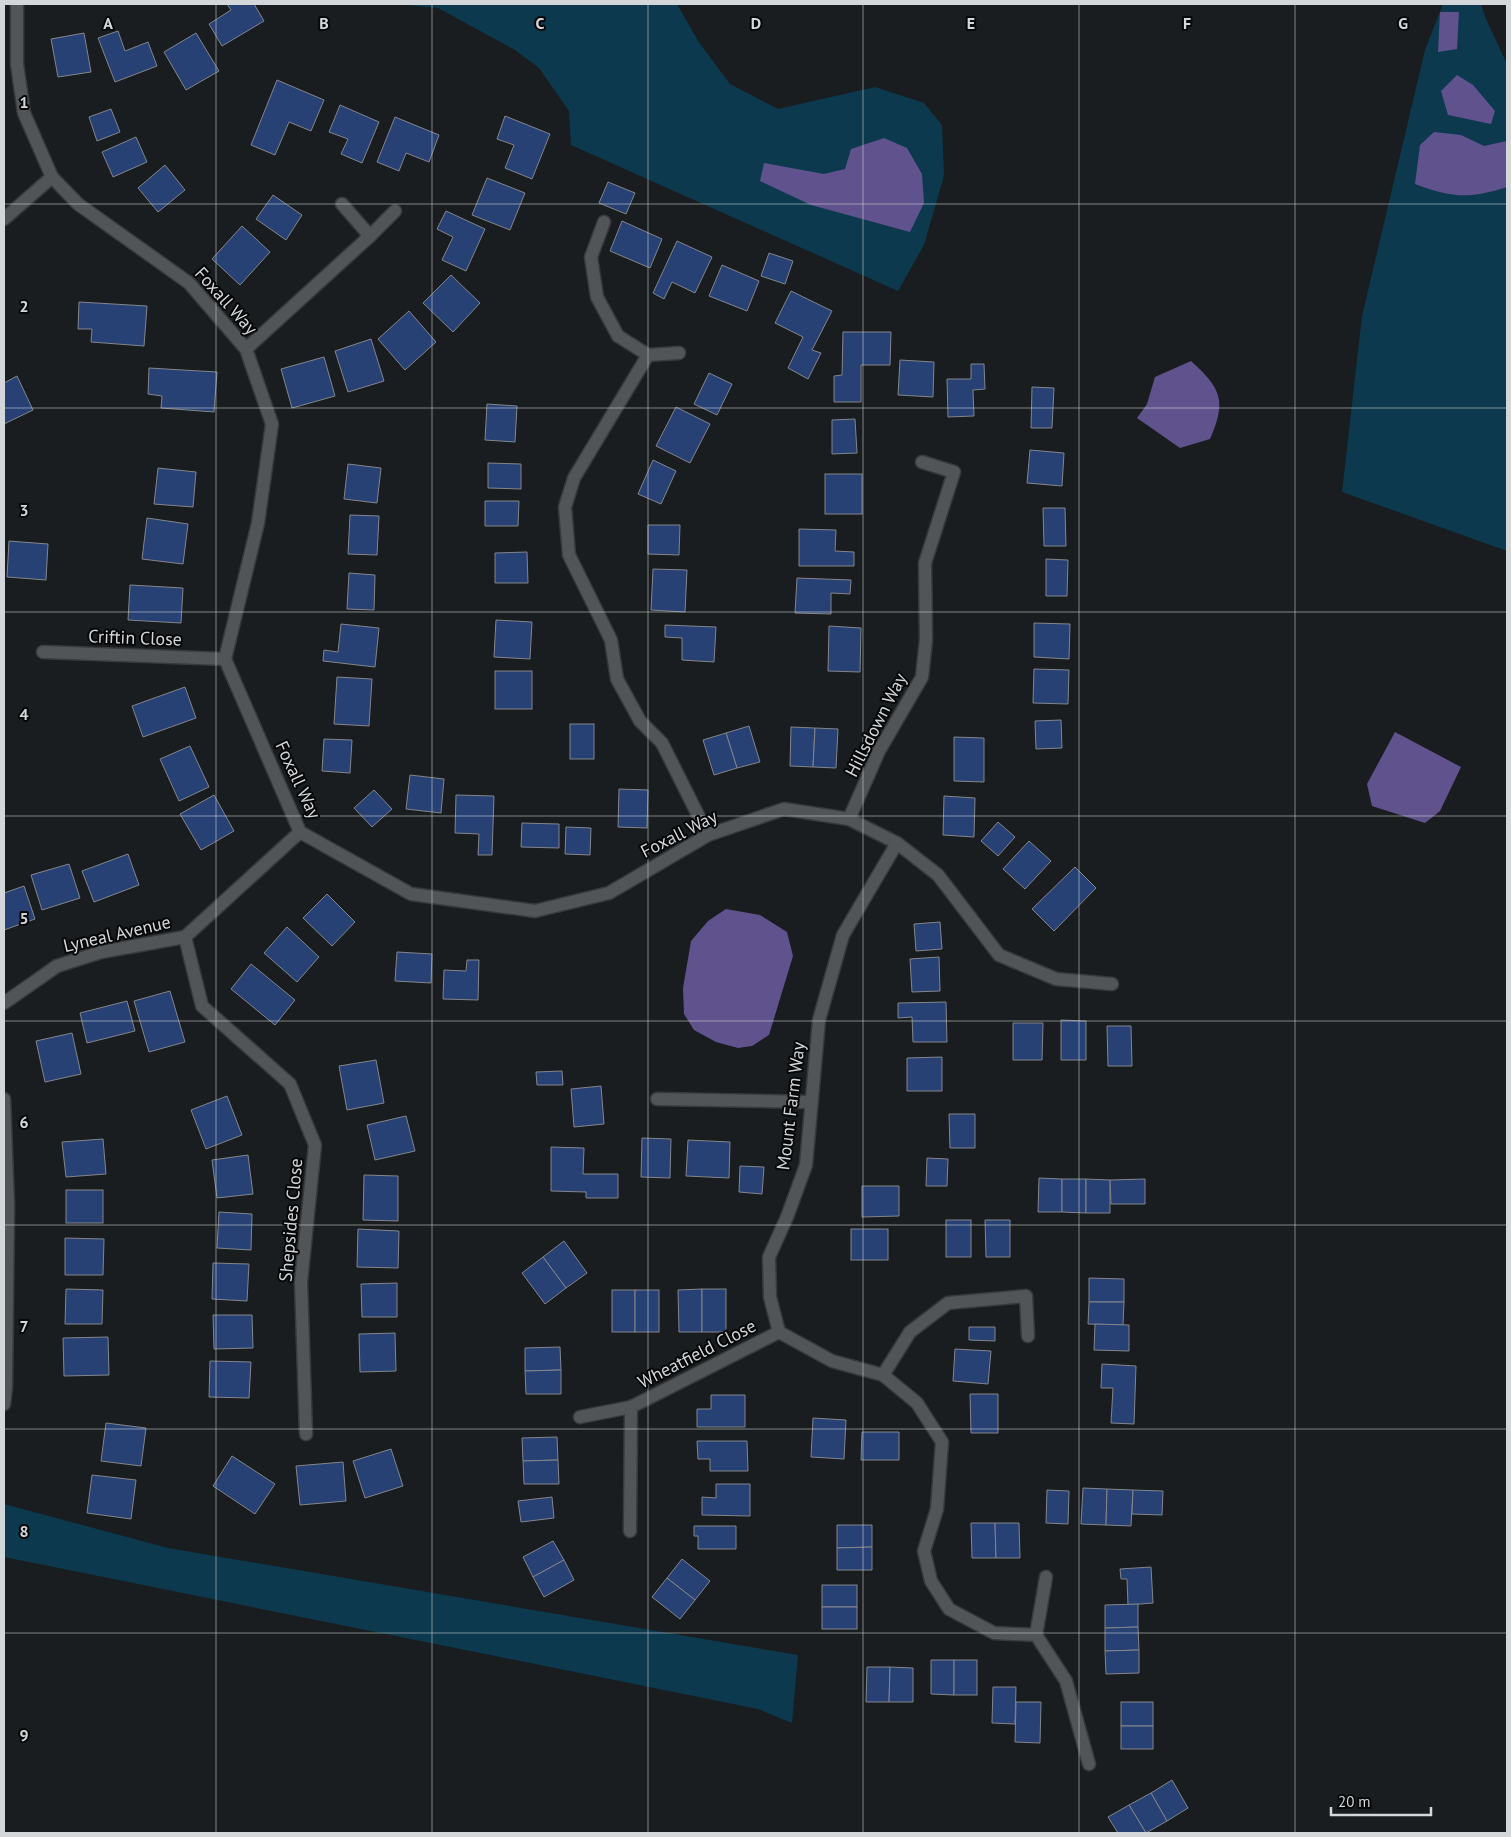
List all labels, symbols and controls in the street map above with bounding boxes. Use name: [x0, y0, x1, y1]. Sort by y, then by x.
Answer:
text: A: [103, 13, 113, 33]
text: B: [319, 13, 329, 33]
text: C: [536, 13, 545, 33]
text: D: [751, 13, 761, 33]
text: E: [967, 13, 975, 33]
text: F: [1183, 13, 1191, 33]
text: G: [1398, 13, 1408, 33]
text: 1: [19, 92, 29, 112]
street label: Foxall Way: [190, 262, 263, 340]
text: 2: [19, 296, 29, 316]
text: 3: [19, 500, 29, 520]
street label: Criftin Close: [88, 624, 182, 651]
street label: Hillsdown Way: [840, 669, 912, 780]
text: 4: [19, 704, 29, 724]
street label: Foxall Way: [270, 737, 327, 823]
street label: Foxall Way: [636, 804, 722, 863]
text: 5: [19, 908, 29, 928]
street label: Lyneal Avenue: [61, 910, 173, 957]
street label: Mount Farm Way: [771, 1040, 810, 1171]
text: 6: [19, 1112, 29, 1132]
street label: Shepsides Close: [274, 1157, 307, 1283]
street label: Wheatfield Close: [634, 1314, 760, 1393]
text: 7: [19, 1316, 29, 1336]
text: 8: [19, 1521, 29, 1541]
text: 9: [19, 1725, 29, 1745]
scale bar: [1331, 1784, 1431, 1816]
text: 20 m: [1338, 1792, 1371, 1811]

